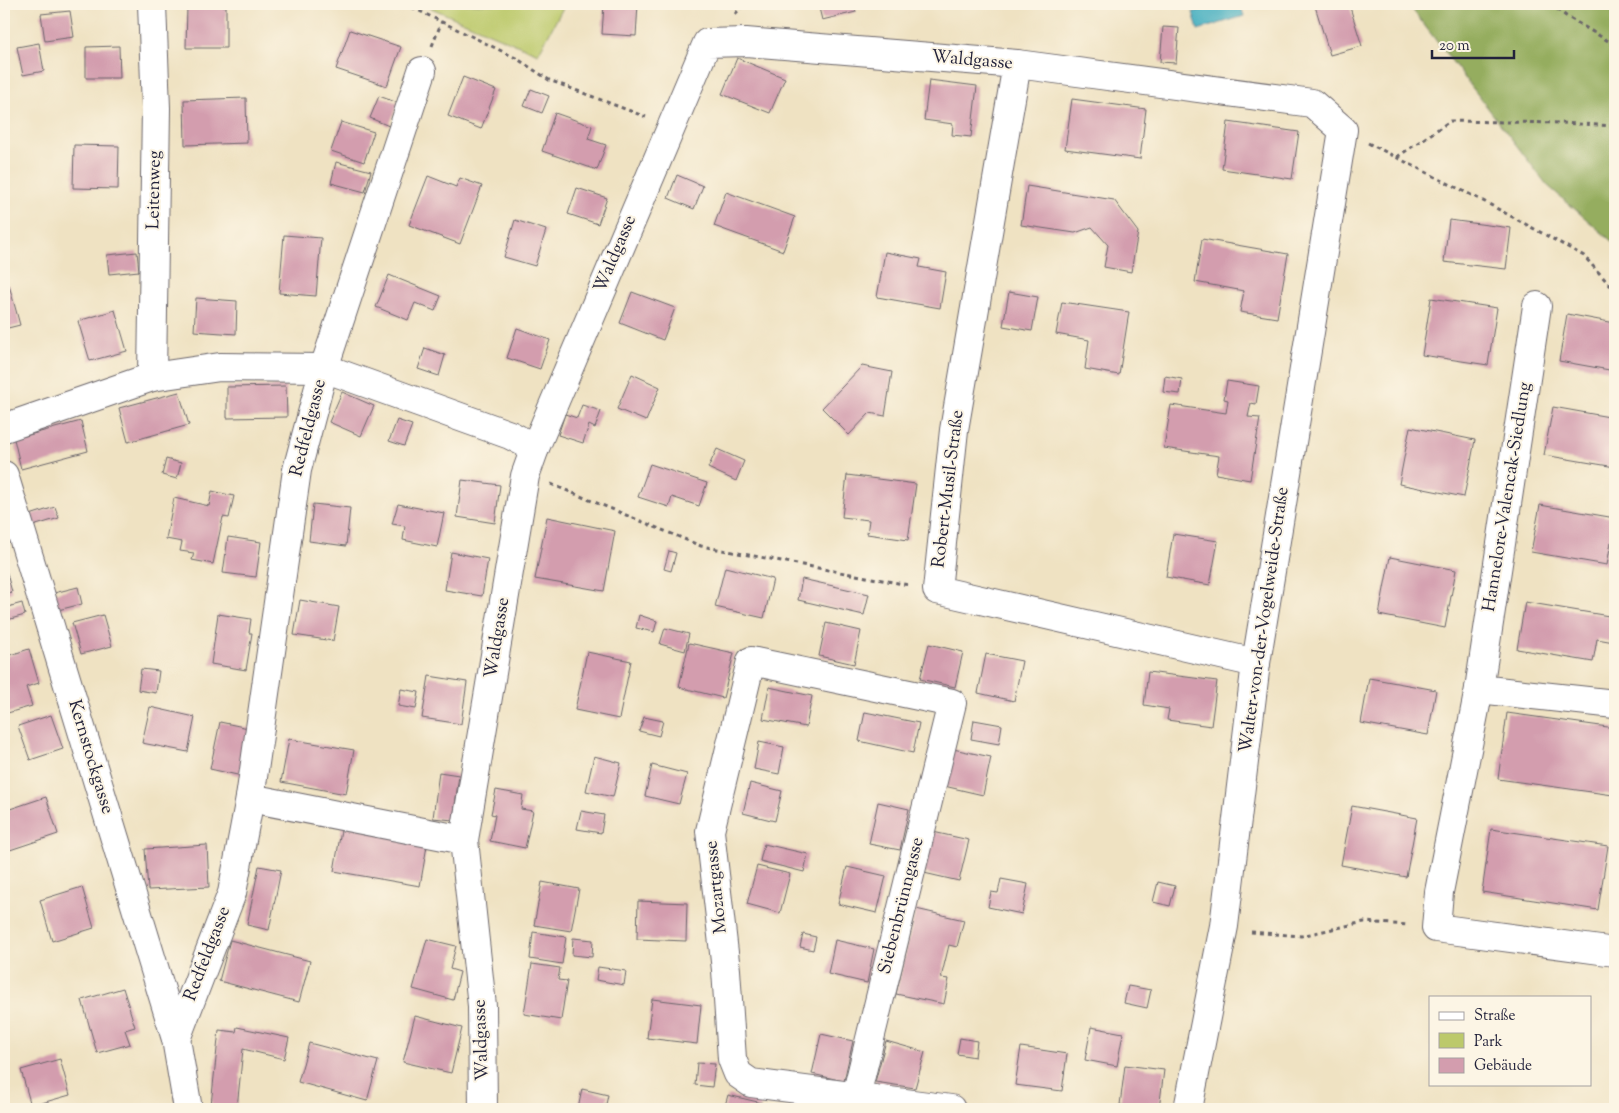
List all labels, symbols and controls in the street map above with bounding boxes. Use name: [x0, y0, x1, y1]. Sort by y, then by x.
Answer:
scale bar: [1432, 28, 1514, 60]
text: 20 m: [1439, 36, 1470, 57]
street label: Waldgasse: [930, 44, 1014, 78]
street label: Leitenweg: [141, 150, 169, 230]
street label: Waldgasse: [588, 211, 644, 297]
street label: Redfeldgasse: [284, 377, 334, 479]
street label: Hannelore-Valencak-Siedlung: [1477, 380, 1539, 614]
street label: Robert-Musil-Straße: [926, 409, 972, 569]
street label: Walter-von-der-Vogelweide-Straße: [1233, 485, 1297, 755]
street label: Waldgasse: [479, 596, 517, 680]
street label: Kernstockgasse: [60, 697, 120, 817]
street label: Siebenbrünngasse: [872, 835, 932, 977]
street label: Mozartgasse: [699, 839, 735, 935]
street label: Redfeldgasse: [178, 903, 238, 1005]
legend: [1429, 996, 1592, 1086]
street label: Waldgasse: [468, 999, 496, 1081]
text: Straße: [1474, 1006, 1516, 1027]
text: Park: [1474, 1032, 1503, 1053]
text: Gebäude: [1474, 1056, 1532, 1077]

